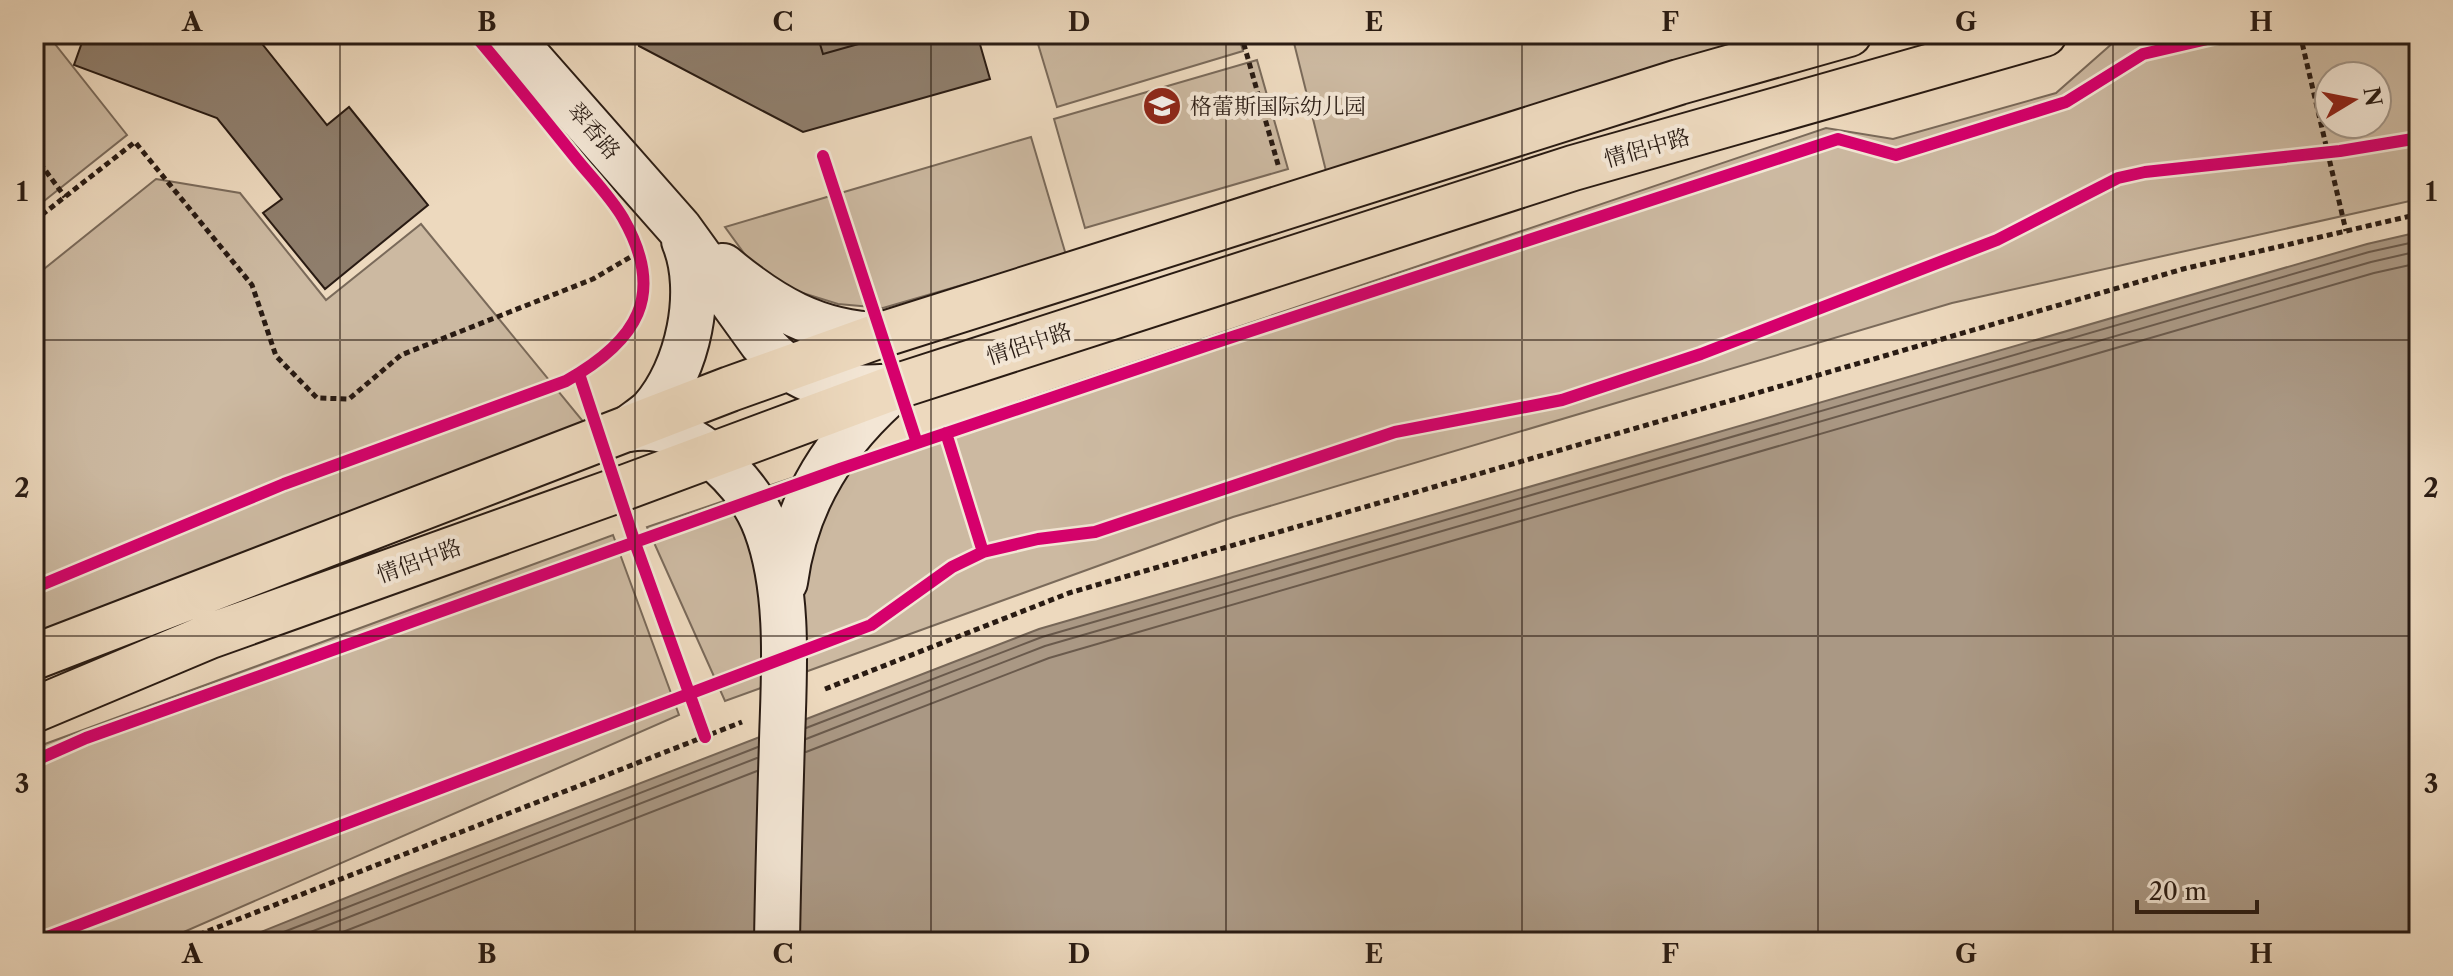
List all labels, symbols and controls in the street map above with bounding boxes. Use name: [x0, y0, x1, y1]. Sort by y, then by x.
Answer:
text: A: [181, 6, 203, 38]
text: B: [477, 6, 497, 38]
text: C: [773, 6, 793, 38]
text: D: [1068, 6, 1090, 38]
text: E: [1365, 6, 1383, 38]
text: F: [1661, 6, 1679, 38]
text: G: [1955, 6, 1977, 38]
text: H: [2249, 6, 2273, 38]
north arrow: [2313, 60, 2393, 140]
school or university icon: 格蕾斯国际幼儿园: [1141, 85, 1183, 127]
text: N: [2357, 85, 2387, 108]
place label: 格蕾斯国际幼儿园: [1190, 93, 1366, 120]
street label: 翠香路: [562, 97, 626, 165]
street label: 情侶中路: [1601, 123, 1693, 173]
text: 1: [16, 176, 28, 208]
text: 1: [2425, 176, 2437, 208]
street label: 情侶中路: [983, 318, 1075, 370]
text: 2: [14, 472, 30, 504]
text: 2: [2423, 472, 2439, 504]
street label: 情侶中路: [373, 533, 465, 589]
text: 3: [15, 768, 29, 800]
text: 3: [2424, 768, 2438, 800]
scale bar: [2137, 864, 2257, 914]
text: 20 m: [2149, 877, 2207, 906]
text: A: [181, 938, 203, 970]
text: B: [477, 938, 497, 970]
text: C: [773, 938, 793, 970]
text: D: [1068, 938, 1090, 970]
text: E: [1365, 938, 1383, 970]
text: F: [1661, 938, 1679, 970]
text: G: [1955, 938, 1977, 970]
text: H: [2249, 938, 2273, 970]

